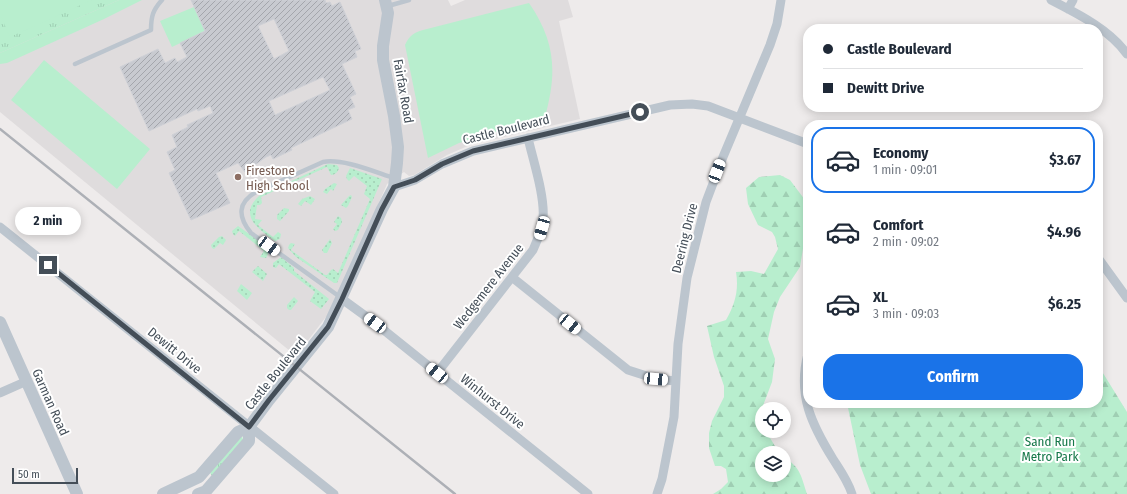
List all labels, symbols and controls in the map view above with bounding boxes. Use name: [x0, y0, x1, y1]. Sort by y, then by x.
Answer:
text: Castle Boulevard: [847, 40, 952, 58]
street label: Fairfax Road: [390, 58, 417, 124]
text: Dewitt Drive: [847, 79, 924, 97]
route start: [631, 103, 649, 121]
street label: Castle Boulevard: [461, 111, 551, 148]
icon: car: [825, 142, 861, 178]
text: Economy: [873, 144, 928, 162]
text: $3.67: [1049, 151, 1081, 169]
car: [707, 158, 727, 184]
text: 1 min · 09:01: [873, 162, 937, 177]
place label: Firestone High School: [246, 163, 310, 193]
marker: Firestone High School: [233, 172, 243, 182]
street label: Deering Drive: [669, 201, 700, 275]
callout: 2 min: [15, 207, 81, 235]
text: 2 min: [34, 213, 62, 228]
icon: car: [825, 214, 861, 250]
car: [533, 215, 551, 241]
text: Comfort: [873, 216, 924, 234]
text: $4.96: [1047, 223, 1081, 241]
car: [256, 234, 282, 258]
text: 2 min · 09:02: [873, 234, 939, 249]
street label: Wedgemere Avenue: [450, 241, 526, 332]
route end: [39, 256, 57, 274]
icon: car: [825, 286, 861, 322]
text: XL: [873, 288, 888, 306]
text: $6.25: [1048, 295, 1081, 313]
text: 3 min · 09:03: [873, 306, 939, 321]
car: [362, 311, 388, 335]
car: [557, 312, 583, 336]
street label: Dewitt Drive: [145, 324, 205, 377]
street label: Castle Boulevard: [242, 334, 309, 413]
button: Confirm: [823, 354, 1083, 400]
car: [424, 361, 450, 385]
street label: Garman Road: [29, 366, 72, 438]
street label: Winhurst Drive: [458, 371, 528, 432]
car: [644, 372, 668, 386]
map controls: [755, 402, 791, 482]
button: locate: [755, 402, 791, 438]
park label: Sand Run Metro Park: [1021, 434, 1079, 464]
button: layers: [755, 446, 791, 482]
scale bar: [12, 466, 78, 485]
text: 50 m: [18, 468, 40, 481]

